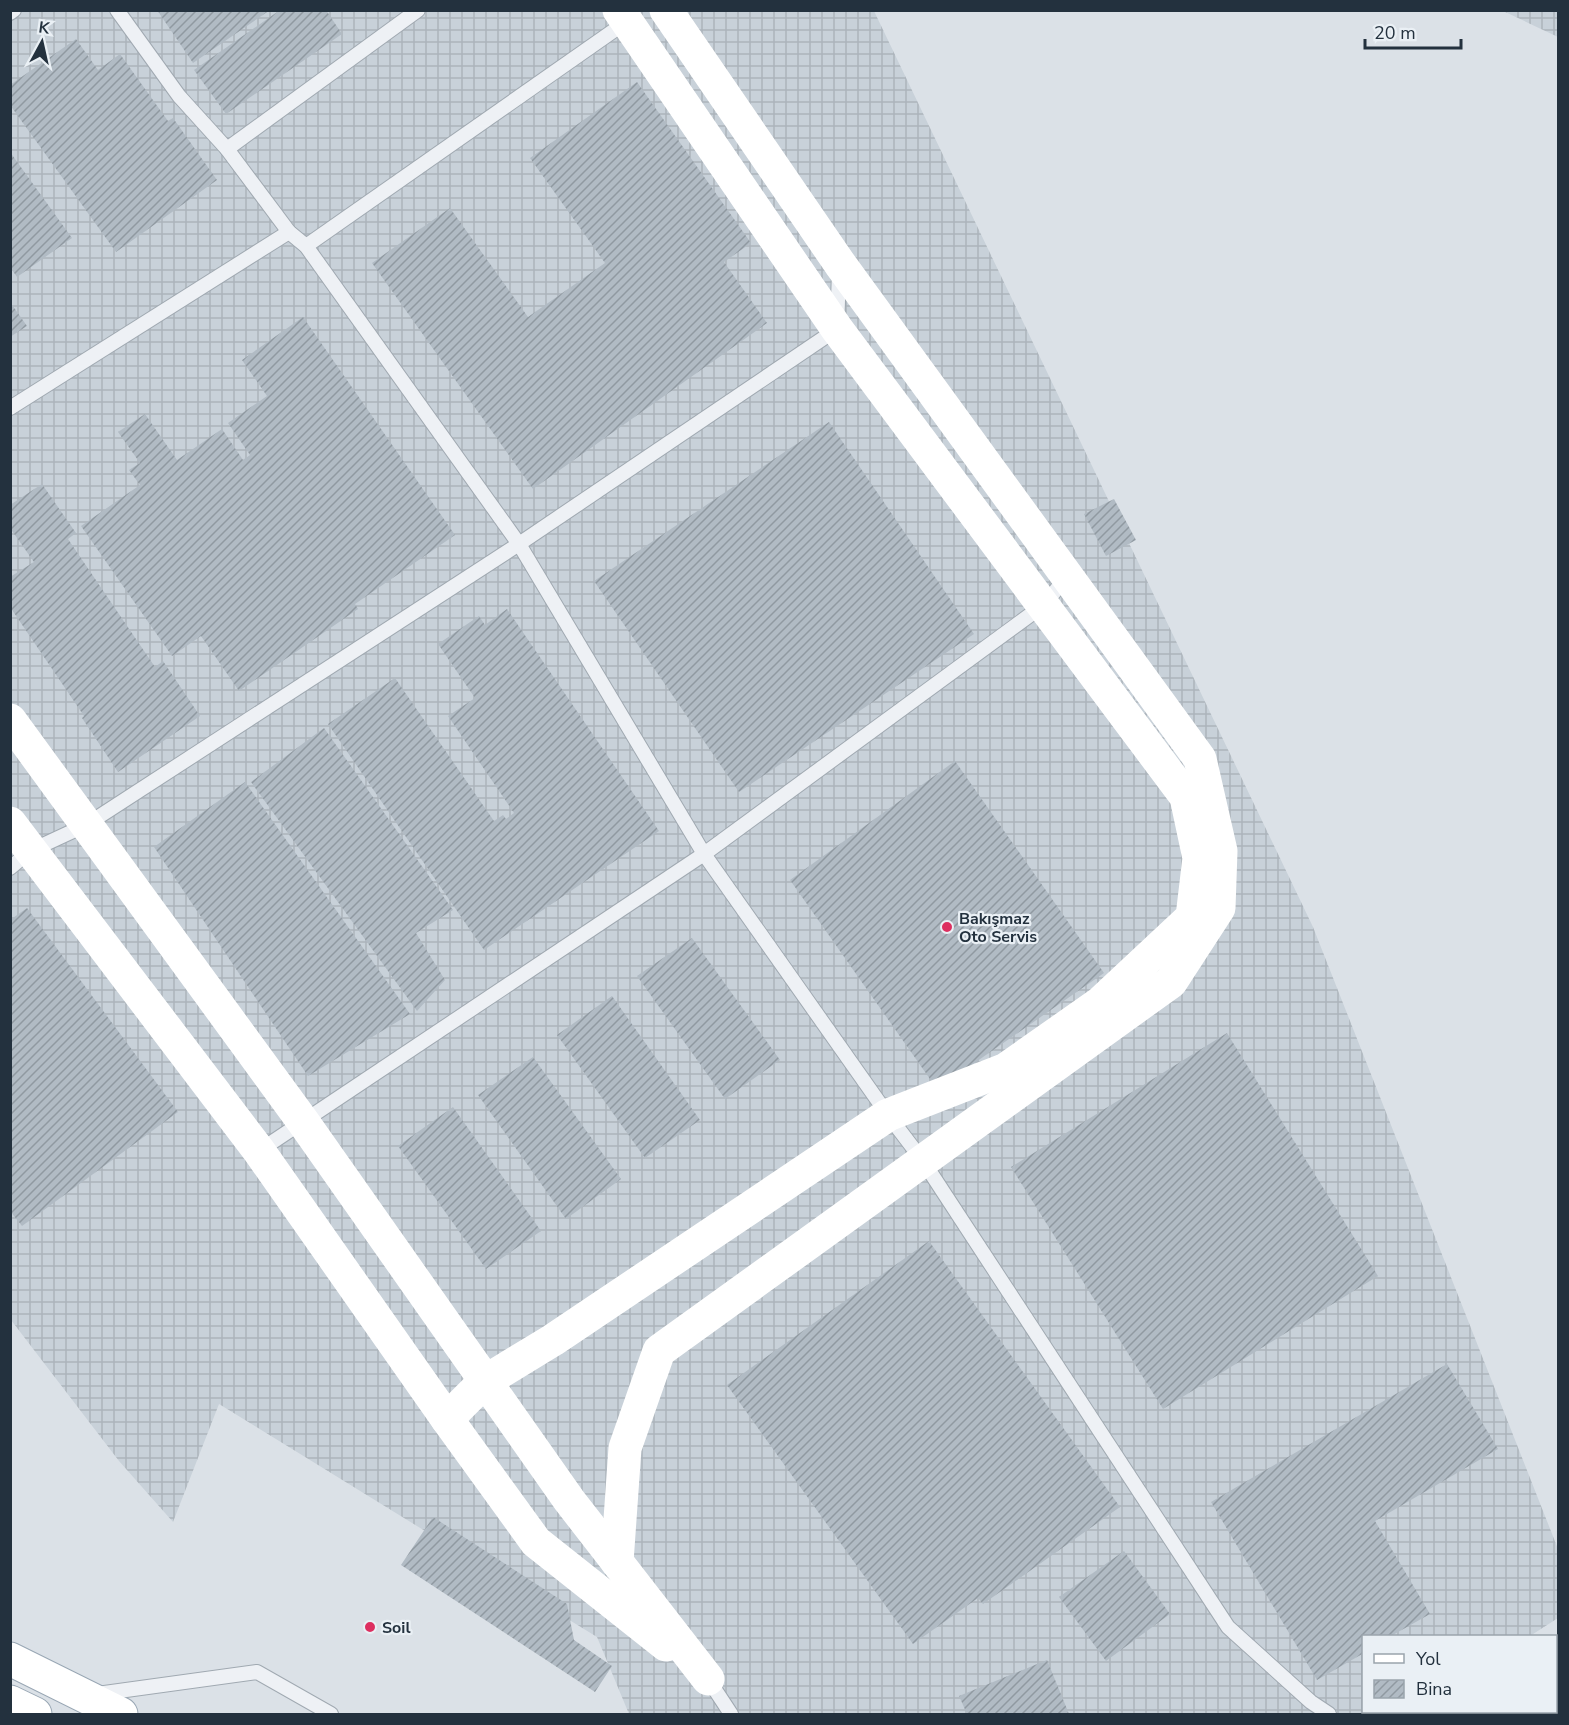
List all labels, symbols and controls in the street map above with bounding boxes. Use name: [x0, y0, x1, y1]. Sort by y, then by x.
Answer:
north arrow: [12, 12, 72, 72]
scale bar: [1365, 12, 1461, 50]
text: K: [37, 17, 52, 40]
text: 20 m: [1374, 21, 1416, 45]
place label: Bakışmaz Oto Servis: [959, 908, 1037, 948]
marker: Bakışmaz Oto Servis: [940, 920, 954, 934]
place label: Soil: [382, 1617, 411, 1639]
marker: Soil: [363, 1620, 377, 1634]
legend: [1362, 1635, 1557, 1713]
text: Yol: [1415, 1647, 1441, 1671]
text: Bina: [1416, 1677, 1452, 1701]

